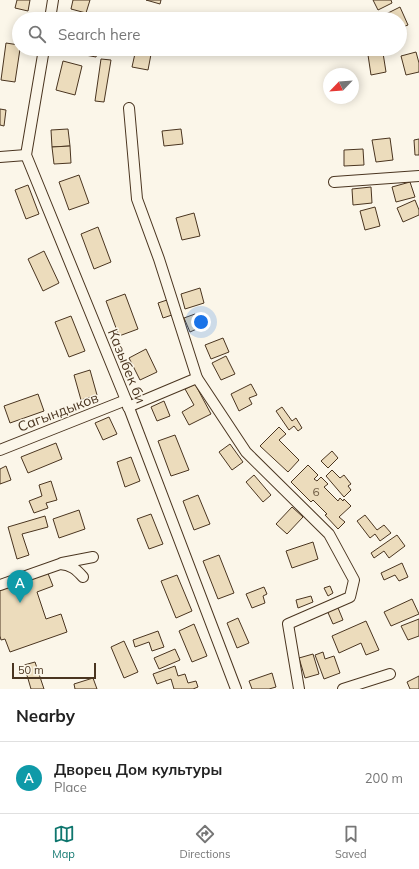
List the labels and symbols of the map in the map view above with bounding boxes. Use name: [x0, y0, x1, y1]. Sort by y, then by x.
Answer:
north arrow: [323, 68, 359, 104]
your location: [191, 312, 211, 332]
street label: Казыбек би: [104, 326, 150, 406]
street label: Сагындыков: [15, 388, 101, 436]
house number: 6: [312, 484, 320, 499]
pin: A: [7, 570, 33, 603]
scale bar: [12, 661, 96, 680]

